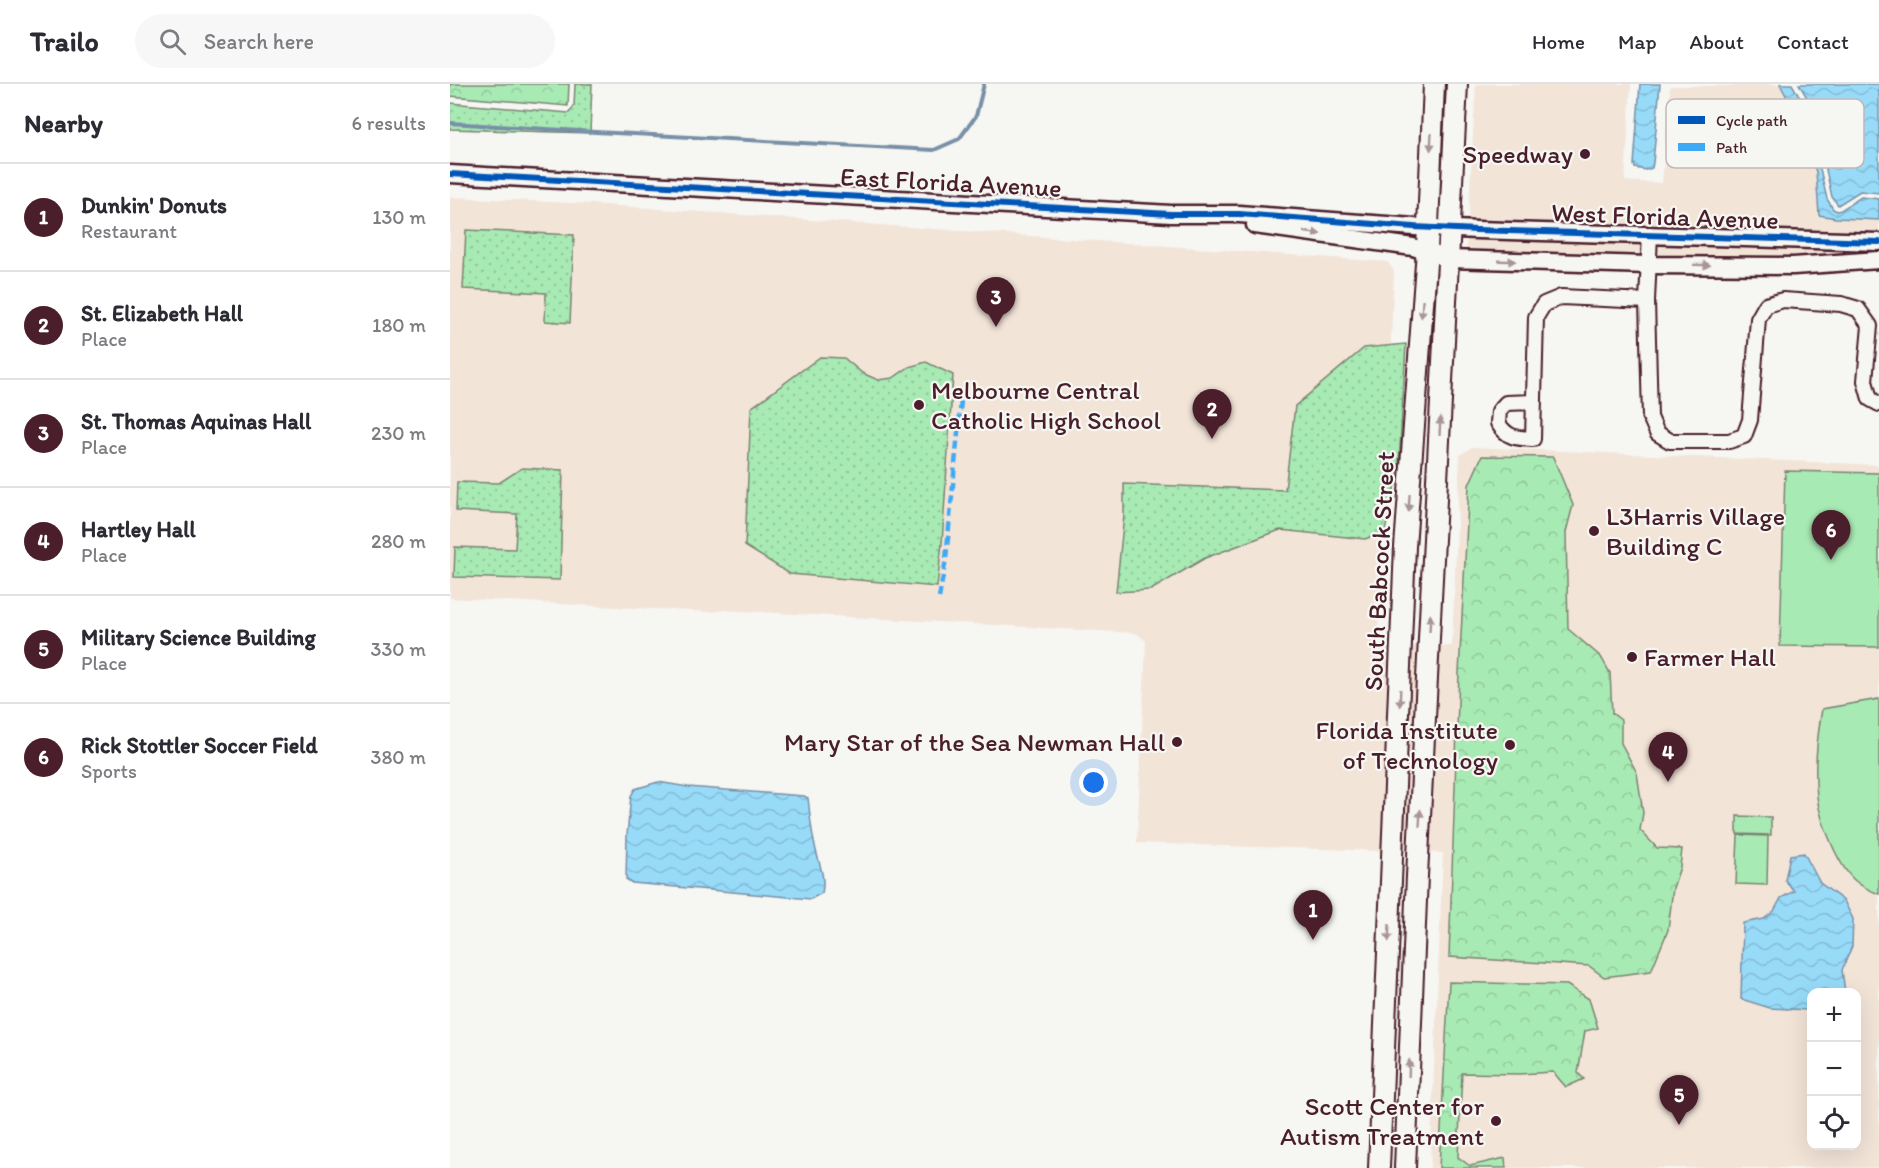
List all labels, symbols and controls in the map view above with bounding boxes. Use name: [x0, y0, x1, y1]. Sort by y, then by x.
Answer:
search box: [135, 14, 555, 68]
text: Trailo: [30, 24, 99, 58]
icon: search: [156, 25, 189, 58]
text: Search here: [204, 28, 314, 55]
text: Home: [1532, 29, 1585, 54]
text: Map: [1618, 29, 1657, 54]
text: About: [1690, 29, 1744, 54]
text: Contact: [1777, 29, 1849, 54]
legend: [1666, 99, 1864, 168]
text: Nearby: [24, 107, 103, 139]
text: 6 results: [352, 111, 426, 135]
text: Cycle path: [1716, 111, 1788, 130]
one-way arrow: [1427, 133, 1436, 152]
place label: Speedway: [1463, 138, 1573, 170]
text: Path: [1716, 138, 1747, 157]
marker: Speedway: [1578, 147, 1592, 161]
street label: East Florida Avenue: [839, 160, 1063, 204]
text: Dunkin' Donuts: [81, 192, 227, 219]
street label: West Florida Avenue: [1551, 196, 1779, 236]
text: 1: [39, 205, 48, 229]
text: 130 m: [372, 205, 426, 229]
text: Restaurant: [81, 219, 177, 243]
one-way arrow: [1303, 229, 1322, 238]
one-way arrow: [1498, 256, 1517, 265]
one-way arrow: [1693, 260, 1712, 270]
pin: 3: [976, 278, 1016, 327]
one-way arrow: [1418, 299, 1427, 318]
text: St. Elizabeth Hall: [81, 300, 243, 327]
text: 2: [38, 313, 49, 337]
text: 180 m: [372, 313, 426, 337]
text: Place: [81, 327, 127, 351]
place label: Melbourne Central Catholic High School: [931, 374, 1161, 436]
pin: 2: [1192, 390, 1232, 439]
marker: Melbourne Central Catholic High School: [912, 398, 926, 412]
text: St. Thomas Aquinas Hall: [81, 408, 311, 435]
one-way arrow: [1436, 416, 1445, 435]
text: 3: [38, 421, 49, 445]
text: 230 m: [371, 421, 426, 445]
text: Place: [81, 435, 127, 459]
street label: South Babcock Street: [1357, 450, 1401, 692]
one-way arrow: [1404, 494, 1413, 513]
place label: L3Harris Village Building C: [1606, 500, 1785, 562]
pin: 6: [1812, 510, 1850, 560]
text: Hartley Hall: [81, 516, 196, 543]
marker: L3Harris Village Building C: [1587, 524, 1601, 538]
text: 4: [37, 529, 50, 553]
text: 280 m: [371, 529, 426, 553]
text: Place: [81, 543, 127, 567]
one-way arrow: [1425, 614, 1435, 633]
text: Military Science Building: [81, 624, 316, 651]
text: 5: [38, 637, 49, 661]
text: 330 m: [371, 637, 426, 661]
place label: Farmer Hall: [1644, 641, 1776, 673]
marker: Farmer Hall: [1625, 650, 1639, 664]
text: Place: [81, 651, 127, 675]
one-way arrow: [1395, 688, 1405, 707]
place label: Florida Institute of Technology: [1315, 714, 1498, 776]
place label: Mary Star of the Sea Newman Hall: [784, 726, 1165, 758]
text: Rick Stottler Soccer Field: [81, 732, 318, 759]
pin: 4: [1648, 732, 1688, 782]
marker: Mary Star of the Sea Newman Hall: [1170, 735, 1184, 749]
marker: Florida Institute of Technology: [1503, 738, 1517, 752]
text: 6: [38, 745, 49, 769]
text: 380 m: [371, 745, 426, 769]
text: Sports: [81, 759, 137, 783]
your location: [1079, 768, 1108, 797]
one-way arrow: [1415, 809, 1424, 828]
pin: 1: [1294, 890, 1332, 940]
one-way arrow: [1385, 924, 1394, 943]
map controls: [1807, 988, 1861, 1150]
button: +: [1807, 988, 1861, 1042]
button: −: [1807, 1042, 1861, 1096]
one-way arrow: [1404, 1058, 1413, 1077]
pin: 5: [1660, 1076, 1698, 1125]
place label: Scott Center for Autism Treatment: [1280, 1090, 1485, 1152]
button: locate: [1807, 1096, 1861, 1150]
marker: Scott Center for Autism Treatment: [1489, 1114, 1503, 1128]

